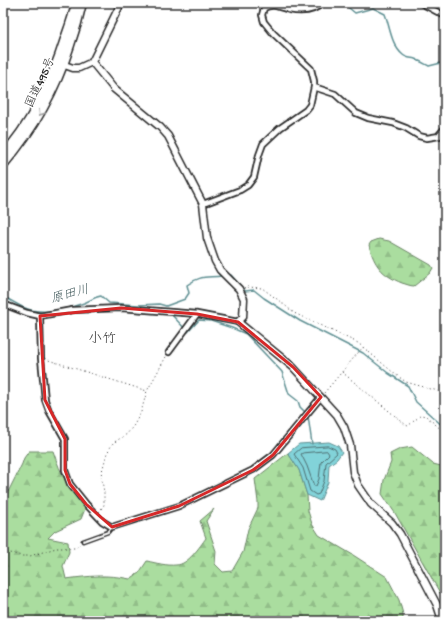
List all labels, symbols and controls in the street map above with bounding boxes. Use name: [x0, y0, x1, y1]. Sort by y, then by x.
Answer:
street label: 国道495号: [22, 55, 59, 110]
one-way arrow: [38, 109, 46, 116]
water label: 原田川: [49, 283, 91, 307]
district label: 小竹: [88, 331, 116, 348]

